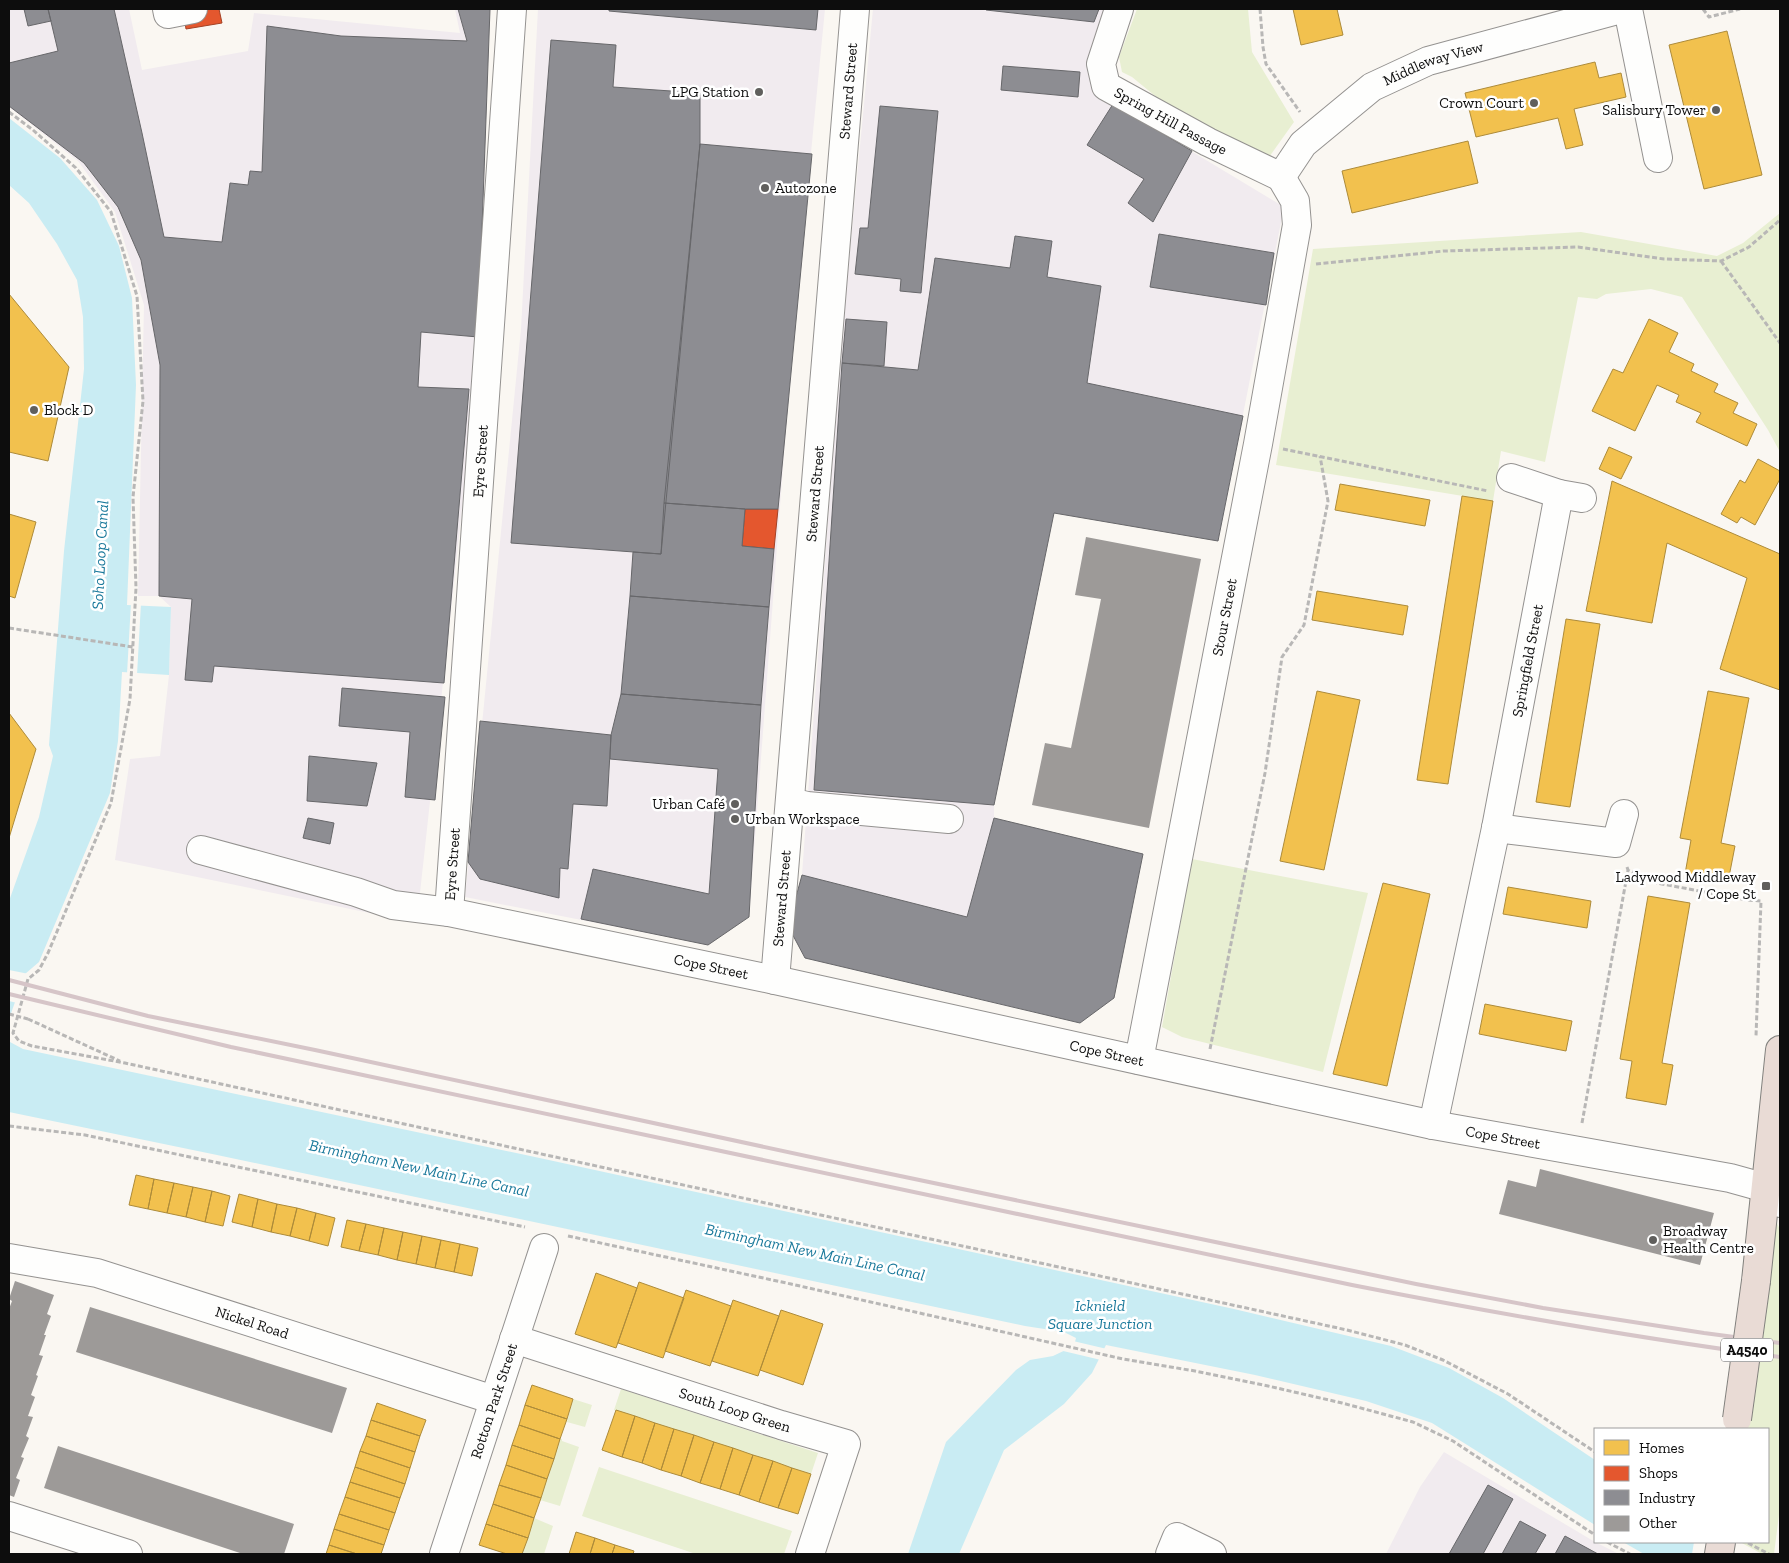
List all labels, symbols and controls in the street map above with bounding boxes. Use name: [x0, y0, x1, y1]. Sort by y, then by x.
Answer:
street label: Middleway View: [1380, 37, 1486, 90]
street label: Steward Street: [835, 42, 861, 140]
place label: LPG Station: [672, 83, 749, 101]
street label: Spring Hill Passage: [1111, 83, 1230, 159]
marker: LPG Station: [753, 86, 765, 98]
place label: Crown Court: [1439, 94, 1524, 112]
marker: Crown Court: [1528, 97, 1540, 109]
place label: Salisbury Tower: [1602, 101, 1706, 119]
marker: Salisbury Tower: [1710, 104, 1722, 116]
place label: Autozone: [775, 179, 836, 197]
marker: Autozone: [759, 182, 771, 194]
place label: Block D: [44, 401, 93, 419]
marker: Block D: [28, 404, 40, 416]
street label: Eyre Street: [469, 424, 492, 498]
street label: Steward Street: [802, 444, 828, 543]
water label: Soho Loop Canal: [88, 500, 112, 610]
street label: Stour Street: [1208, 576, 1241, 658]
street label: Springfield Street: [1508, 602, 1547, 718]
place label: Urban Café: [652, 795, 725, 813]
marker: Urban Café: [729, 798, 741, 810]
place label: Urban Workspace: [745, 810, 860, 828]
marker: Urban Workspace: [729, 813, 741, 825]
street label: Eyre Street: [441, 827, 464, 901]
street label: Steward Street: [769, 849, 795, 947]
place label: Ladywood Middleway / Cope St: [1616, 868, 1756, 903]
marker: Ladywood Middleway / Cope St: [1760, 880, 1772, 892]
street label: Cope Street: [672, 950, 750, 983]
street label: Cope Street: [1068, 1036, 1146, 1070]
street label: Cope Street: [1464, 1122, 1542, 1153]
water label: Birmingham New Main Line Canal: [307, 1135, 531, 1201]
water label: Birmingham New Main Line Canal: [703, 1219, 927, 1285]
place label: Broadway Health Centre: [1663, 1222, 1754, 1257]
marker: Broadway Health Centre: [1647, 1234, 1659, 1246]
water label: Icknield Square Junction: [1048, 1296, 1152, 1333]
street label: Nickel Road: [213, 1302, 292, 1343]
road number: A4540: [1721, 1338, 1773, 1362]
street label: Rotton Park Street: [467, 1341, 521, 1461]
street label: South Loop Green: [677, 1384, 793, 1436]
legend: [1594, 1428, 1769, 1543]
text: Homes: [1639, 1439, 1684, 1457]
text: Shops: [1639, 1464, 1678, 1482]
text: Industry: [1639, 1489, 1696, 1507]
text: Other: [1639, 1514, 1677, 1532]

